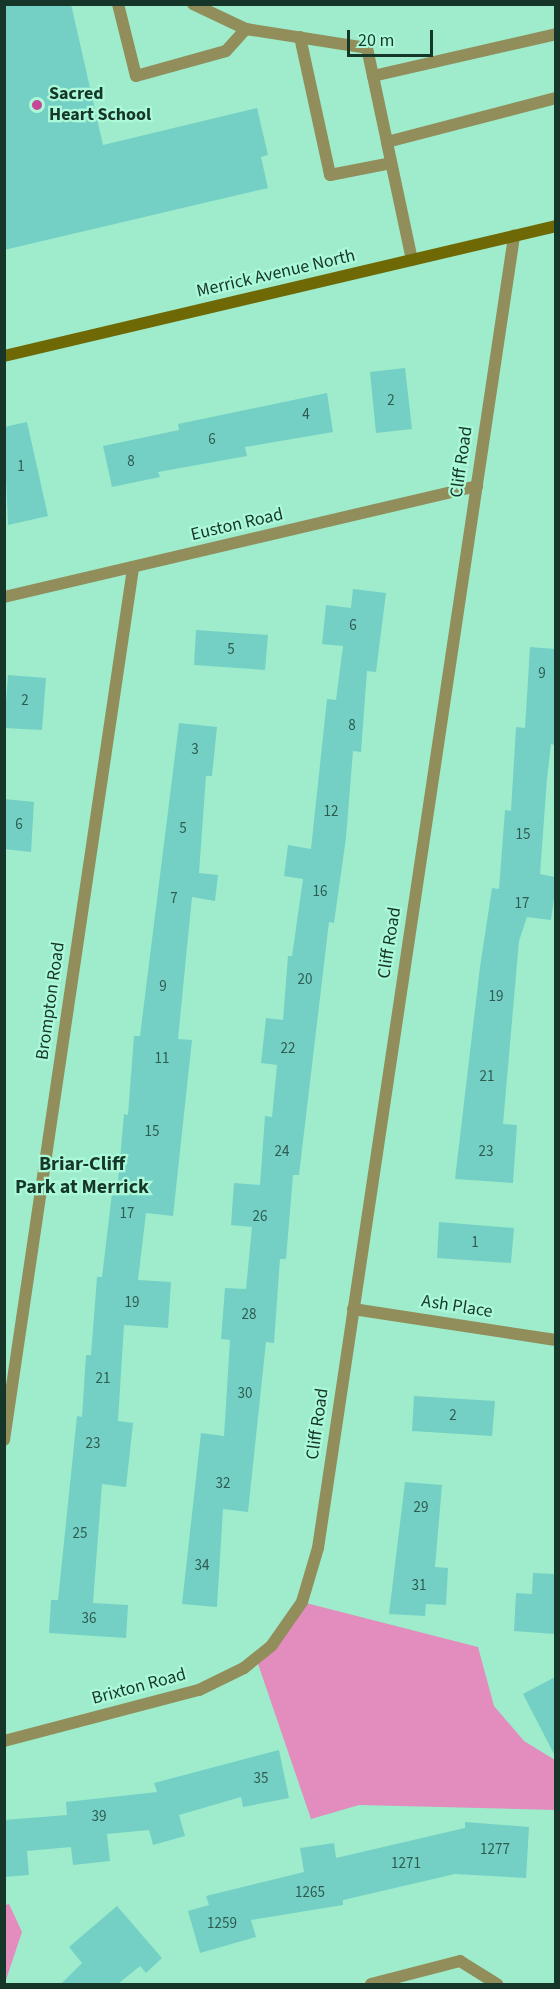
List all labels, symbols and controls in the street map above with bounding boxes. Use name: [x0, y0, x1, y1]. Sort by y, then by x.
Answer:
scale bar: [350, 18, 436, 56]
text: 20 m: [358, 28, 394, 53]
place label: Sacred Heart School: [49, 84, 151, 127]
marker: Sacred Heart School: [30, 98, 44, 112]
street label: Merrick Avenue North: [195, 245, 357, 303]
house number: 2: [387, 392, 395, 410]
house number: 4: [302, 406, 310, 424]
street label: Cliff Road: [446, 425, 478, 499]
house number: 6: [208, 431, 216, 449]
house number: 8: [127, 453, 135, 471]
house number: 1: [17, 458, 25, 476]
street label: Euston Road: [189, 504, 285, 546]
house number: 6: [349, 617, 357, 635]
house number: 5: [227, 641, 235, 659]
house number: 9: [538, 665, 546, 683]
house number: 2: [21, 692, 29, 710]
house number: 8: [348, 717, 356, 735]
house number: 3: [191, 741, 199, 759]
house number: 12: [324, 803, 338, 821]
house number: 6: [15, 816, 23, 834]
house number: 5: [179, 820, 187, 838]
house number: 15: [516, 826, 530, 844]
house number: 16: [313, 883, 327, 901]
house number: 7: [170, 890, 178, 908]
house number: 17: [515, 895, 529, 913]
street label: Cliff Road: [374, 906, 406, 980]
street label: Brompton Road: [32, 941, 70, 1061]
house number: 20: [298, 971, 312, 989]
house number: 9: [159, 978, 167, 996]
house number: 19: [489, 988, 503, 1006]
house number: 22: [281, 1040, 295, 1058]
house number: 11: [155, 1050, 169, 1068]
house number: 21: [480, 1068, 494, 1086]
house number: 15: [145, 1123, 159, 1141]
house number: 24: [275, 1143, 289, 1161]
house number: 23: [479, 1143, 493, 1161]
district label: Briar-Cliff Park at Merrick: [15, 1153, 149, 1200]
house number: 17: [120, 1205, 134, 1223]
house number: 26: [253, 1208, 267, 1226]
house number: 1: [471, 1234, 479, 1252]
street label: Ash Place: [420, 1291, 494, 1323]
house number: 19: [125, 1294, 139, 1312]
house number: 28: [242, 1306, 256, 1324]
house number: 21: [96, 1370, 110, 1388]
house number: 30: [238, 1385, 252, 1403]
street label: Cliff Road: [302, 1387, 334, 1461]
house number: 2: [449, 1407, 457, 1425]
house number: 23: [86, 1435, 100, 1453]
house number: 32: [216, 1475, 230, 1493]
house number: 29: [414, 1499, 428, 1517]
house number: 25: [73, 1525, 87, 1543]
house number: 34: [195, 1557, 209, 1575]
house number: 31: [412, 1577, 426, 1595]
house number: 36: [82, 1610, 96, 1628]
street label: Brixton Road: [90, 1664, 188, 1710]
house number: 35: [254, 1770, 268, 1788]
house number: 39: [92, 1808, 106, 1826]
house number: 1277: [480, 1841, 510, 1859]
house number: 1271: [391, 1855, 421, 1873]
house number: 1265: [295, 1884, 325, 1902]
house number: 1259: [207, 1915, 237, 1933]

